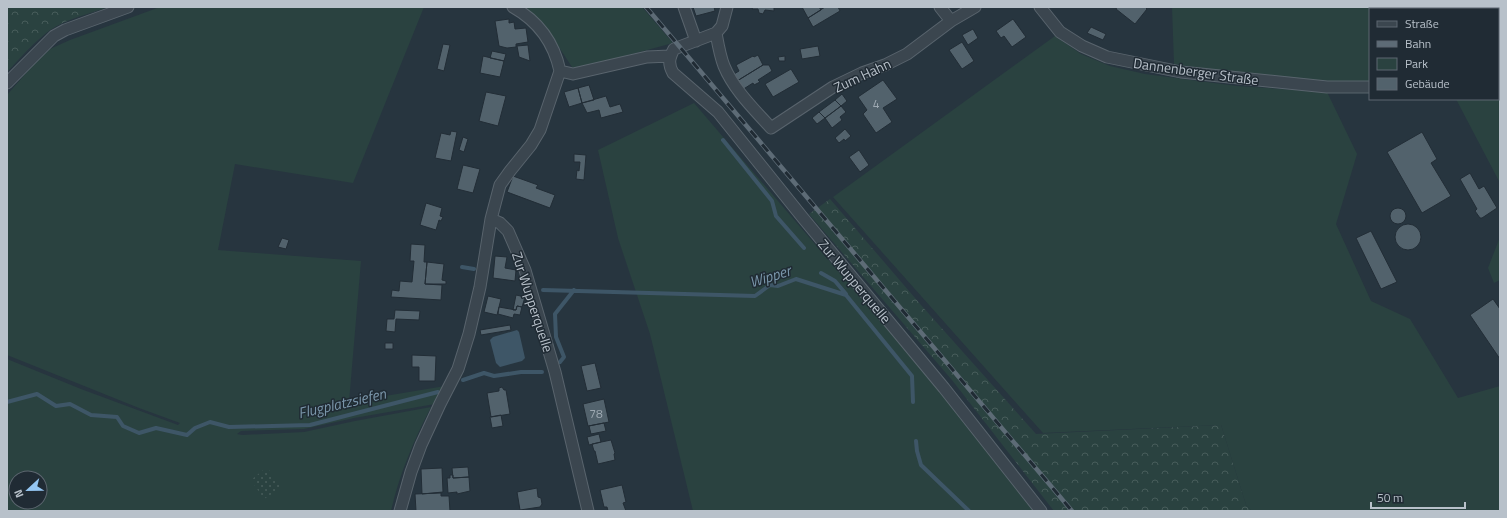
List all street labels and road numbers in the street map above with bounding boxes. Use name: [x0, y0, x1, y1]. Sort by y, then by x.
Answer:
street label: Dannenberger Straße: [1132, 52, 1260, 90]
street label: Zum Hahn: [830, 53, 894, 97]
street label: Zur Wupperquelle: [813, 234, 897, 328]
street label: Zur Wupperquelle: [507, 249, 559, 355]

